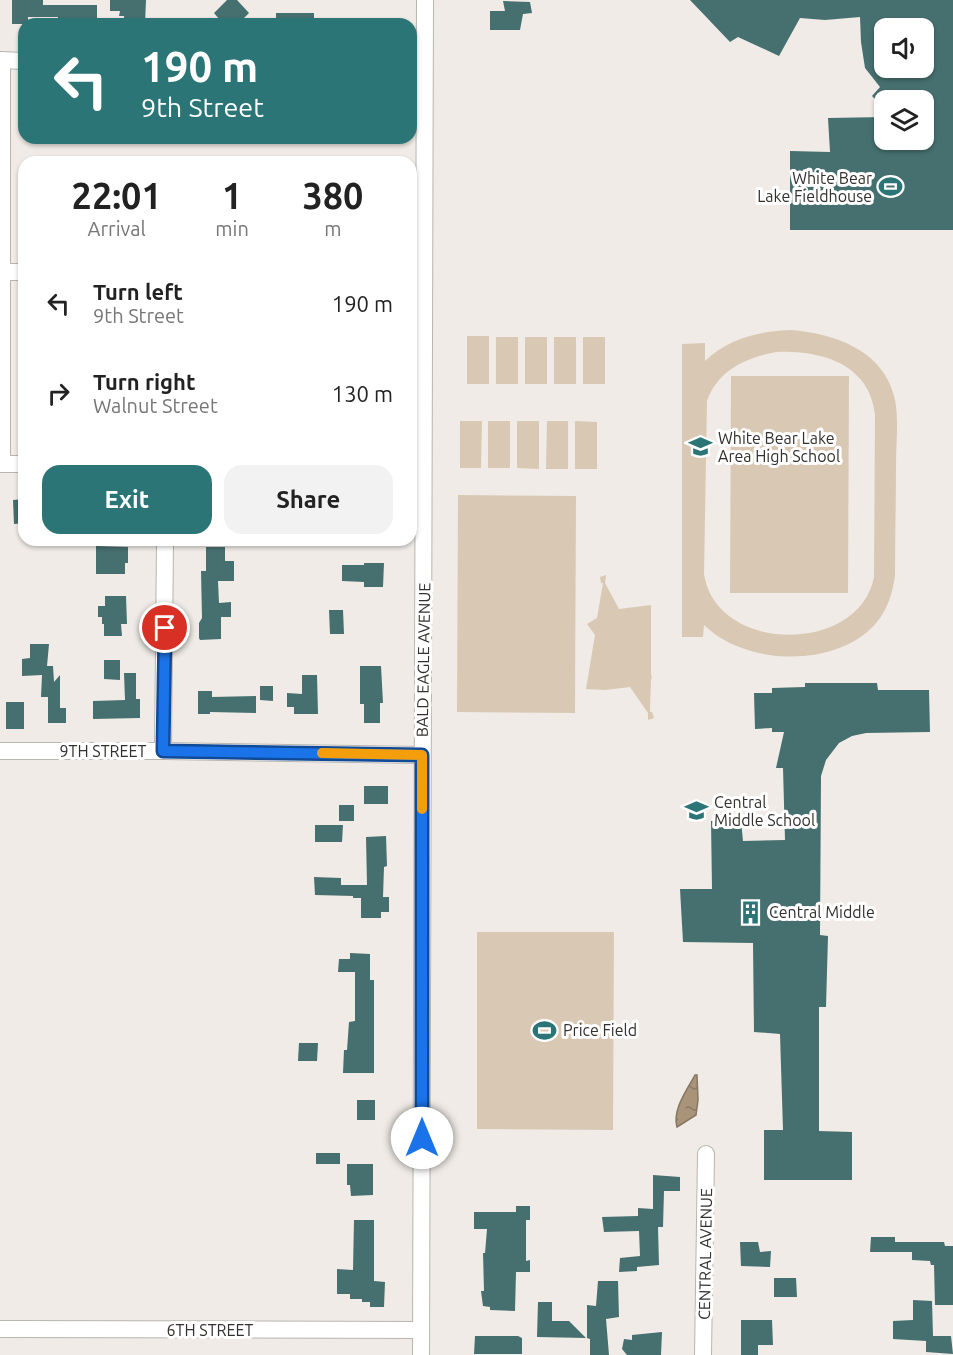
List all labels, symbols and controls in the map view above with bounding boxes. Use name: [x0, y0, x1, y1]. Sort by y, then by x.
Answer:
map controls: [874, 18, 934, 150]
button: sound: [874, 18, 934, 78]
icon: left: [42, 42, 120, 120]
text: 190 m: [141, 43, 258, 90]
button: layers: [874, 90, 934, 150]
text: 9th Street: [141, 92, 264, 122]
place label: White Bear Lake Fieldhouse: [757, 169, 872, 205]
sports icon: White Bear Lake Fieldhouse: [877, 174, 903, 200]
text: 22:01: [72, 175, 162, 216]
text: 1: [222, 175, 242, 216]
text: 380: [302, 175, 363, 216]
text: Arrival: [88, 217, 146, 240]
text: min: [215, 217, 249, 240]
text: m: [324, 217, 342, 240]
text: Turn left: [93, 279, 183, 304]
icon: left: [42, 287, 75, 320]
text: 190 m: [332, 291, 393, 316]
text: 9th Street: [93, 304, 184, 327]
text: Turn right: [93, 369, 195, 394]
icon: right: [42, 377, 75, 410]
text: 130 m: [332, 381, 393, 406]
text: Walnut Street: [93, 394, 218, 417]
place label: White Bear Lake Area High School: [718, 429, 840, 465]
school or university icon: White Bear Lake Area High School: [687, 434, 713, 460]
button: Exit: [42, 465, 212, 534]
button: Share: [224, 465, 393, 534]
street label: BALD EAGLE AVENUE: [413, 583, 433, 737]
pin: [139, 602, 190, 653]
icon: arrive: [148, 611, 181, 644]
street label: 9TH STREET: [60, 742, 147, 760]
place label: Central Middle School: [714, 793, 815, 829]
school or university icon: Central Middle School: [683, 798, 709, 824]
building icon: Central Middle: [738, 899, 764, 925]
place label: Central Middle: [769, 903, 875, 921]
sports icon: Price Field: [532, 1017, 558, 1043]
place label: Price Field: [563, 1021, 637, 1039]
position arrow: [390, 1106, 454, 1170]
street label: CENTRAL AVENUE: [695, 1188, 715, 1320]
street label: 6TH STREET: [167, 1321, 254, 1339]

